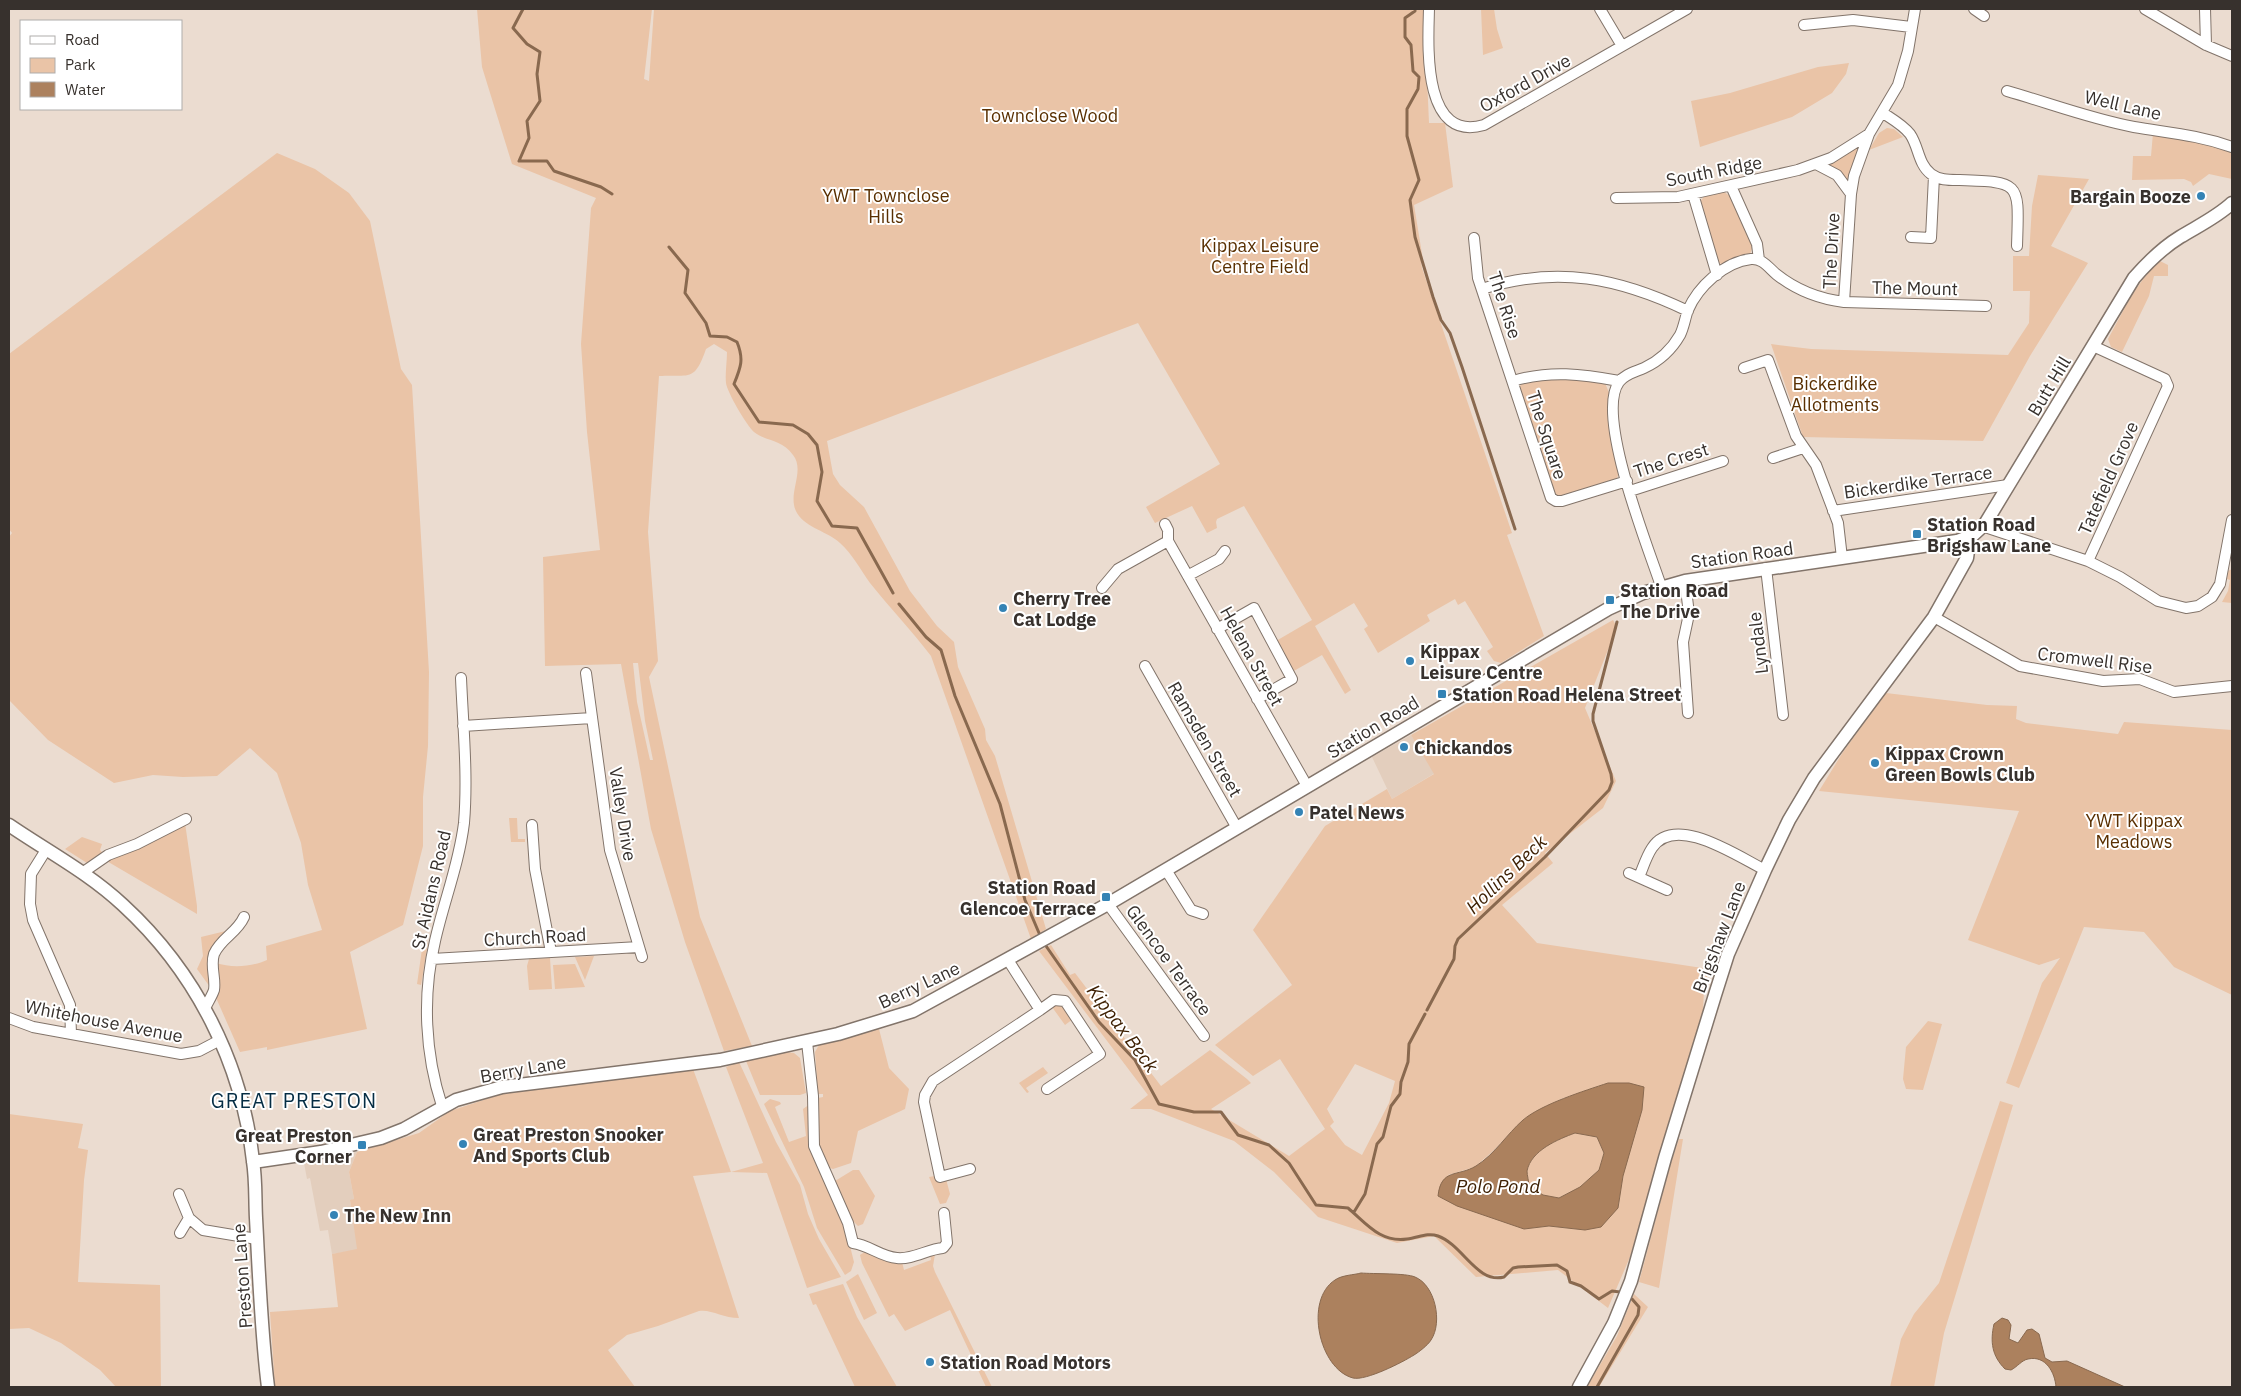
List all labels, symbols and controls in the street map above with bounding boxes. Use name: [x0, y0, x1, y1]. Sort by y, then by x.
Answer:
legend: [20, 20, 182, 110]
text: Road: [65, 30, 100, 49]
street label: Oxford Drive: [1475, 48, 1575, 117]
text: Park: [65, 55, 95, 74]
text: Water: [65, 80, 106, 99]
street label: Well Lane: [2082, 85, 2164, 125]
park label: Townclose Wood: [982, 104, 1118, 127]
street label: South Ridge: [1664, 150, 1764, 192]
park label: YWT Townclose Hills: [822, 184, 950, 228]
place label: Bargain Booze: [2070, 185, 2191, 208]
marker: Bargain Booze: [2195, 190, 2207, 202]
street label: The Drive: [1818, 212, 1844, 290]
park label: Kippax Leisure Centre Field: [1201, 234, 1319, 278]
street label: The Rise: [1483, 268, 1527, 342]
street label: The Mount: [1872, 276, 1958, 300]
street label: Butt Hill: [2022, 352, 2076, 420]
park label: Bickerdike Allotments: [1791, 372, 1879, 416]
street label: The Square: [1522, 388, 1572, 482]
street label: Tatefield Grove: [2073, 417, 2143, 538]
street label: The Crest: [1631, 437, 1711, 483]
street label: Bickerdike Terrace: [1842, 460, 1994, 504]
place label: Station Road Brigshaw Lane: [1927, 513, 2051, 557]
marker: Station Road Brigshaw Lane: [1911, 528, 1923, 540]
street label: Station Road: [1689, 536, 1795, 574]
place label: Station Road The Drive: [1620, 579, 1729, 623]
place label: Cherry Tree Cat Lodge: [1013, 587, 1111, 631]
marker: Station Road The Drive: [1604, 594, 1616, 606]
marker: Cherry Tree Cat Lodge: [997, 602, 1009, 614]
street label: Helena Street: [1215, 602, 1289, 710]
street label: Lyndale: [1743, 611, 1773, 675]
place label: Kippax Leisure Centre: [1420, 640, 1543, 684]
street label: Cromwell Rise: [2036, 642, 2154, 678]
marker: Kippax Leisure Centre: [1404, 655, 1416, 667]
street label: Ramsden Street: [1163, 677, 1247, 801]
place label: Station Road Helena Street: [1452, 683, 1681, 706]
marker: Station Road Helena Street: [1436, 688, 1448, 700]
street label: Station Road: [1323, 691, 1423, 763]
place label: Chickandos: [1414, 736, 1512, 759]
marker: Chickandos: [1398, 741, 1410, 753]
place label: Kippax Crown Green Bowls Club: [1885, 742, 2035, 786]
marker: Kippax Crown Green Bowls Club: [1869, 757, 1881, 769]
street label: Valley Drive: [604, 766, 642, 863]
place label: Patel News: [1309, 801, 1405, 824]
marker: Patel News: [1293, 806, 1305, 818]
park label: YWT Kippax Meadows: [2085, 809, 2183, 853]
street label: St Aidans Road: [406, 828, 456, 952]
water label: Hollins Beck: [1461, 829, 1552, 918]
place label: Station Road Glencoe Terrace: [960, 876, 1096, 920]
street label: Brigshaw Lane: [1687, 878, 1751, 996]
marker: Station Road Glencoe Terrace: [1100, 891, 1112, 903]
street label: Glencoe Terrace: [1121, 900, 1217, 1020]
street label: Church Road: [483, 923, 587, 951]
street label: Berry Lane: [875, 956, 963, 1014]
water label: Kippax Beck: [1082, 979, 1165, 1078]
street label: Whitehouse Avenue: [23, 994, 185, 1048]
street label: Berry Lane: [478, 1050, 568, 1088]
district label: GREAT PRESTON: [211, 1087, 377, 1114]
place label: Great Preston Snooker And Sports Club: [473, 1123, 664, 1167]
place label: Great Preston Corner: [235, 1124, 352, 1168]
marker: Great Preston Snooker And Sports Club: [457, 1138, 469, 1150]
marker: Great Preston Corner: [356, 1139, 368, 1151]
water label: Polo Pond: [1456, 1174, 1541, 1198]
place label: The New Inn: [344, 1204, 451, 1227]
marker: The New Inn: [328, 1209, 340, 1221]
street label: Preston Lane: [227, 1223, 257, 1329]
place label: Station Road Motors: [940, 1351, 1111, 1374]
marker: Station Road Motors: [924, 1356, 936, 1368]

